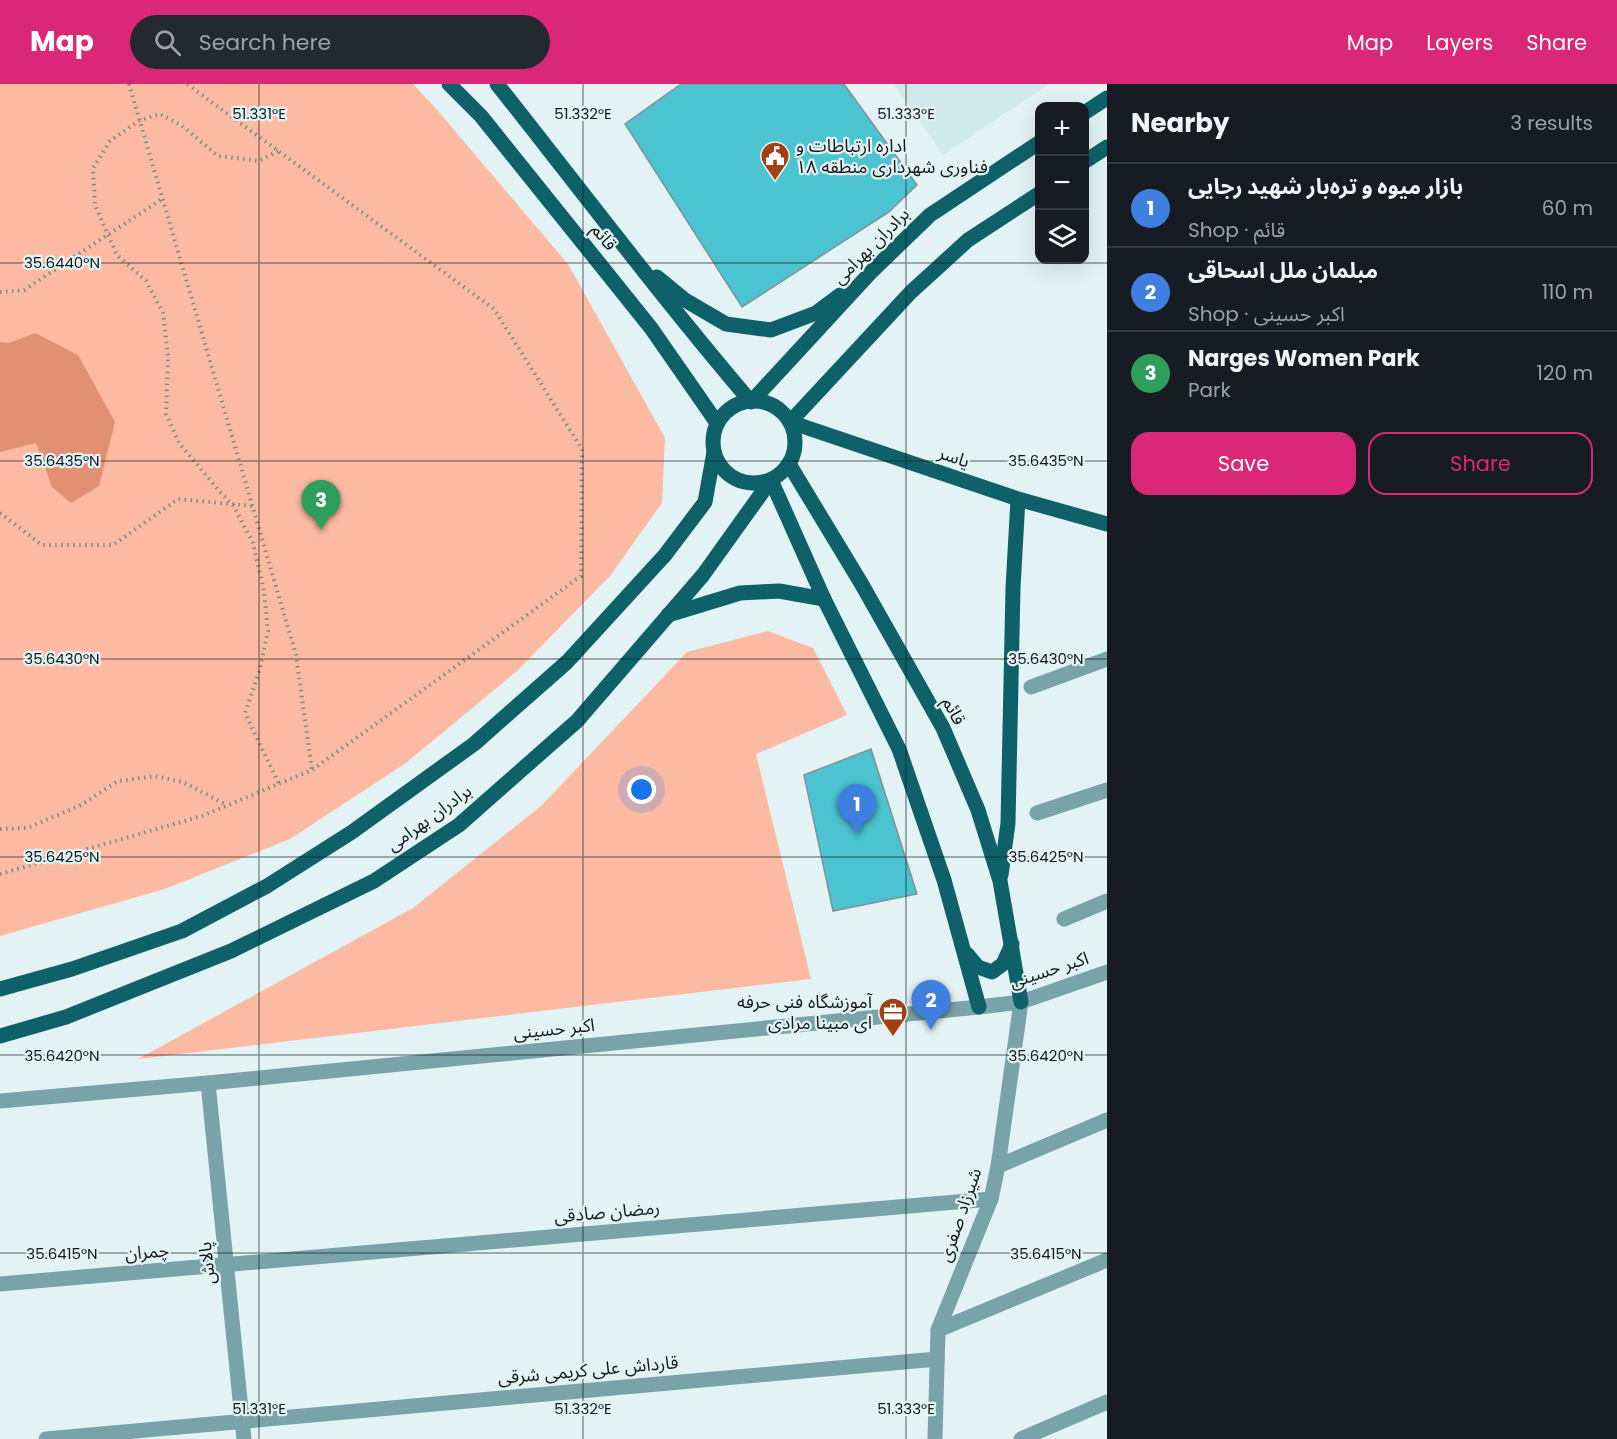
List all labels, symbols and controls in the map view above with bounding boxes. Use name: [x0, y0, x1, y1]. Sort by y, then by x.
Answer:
search box: [130, 15, 550, 69]
text: Map: [30, 22, 94, 61]
icon: search: [151, 26, 184, 59]
text: Search here: [199, 27, 331, 58]
text: Map: [1347, 28, 1393, 57]
text: Layers: [1426, 28, 1493, 57]
text: Share: [1526, 28, 1587, 57]
map controls: [1035, 102, 1089, 264]
button: +: [1035, 102, 1089, 156]
text: 51.331°E: [232, 103, 286, 124]
text: 51.332°E: [554, 103, 612, 124]
text: 51.333°E: [877, 103, 935, 124]
text: Nearby: [1131, 105, 1229, 141]
text: 3 results: [1510, 109, 1593, 137]
place label: اداره ارتباطات و فناوری شهرداری منطقه ۱۸: [796, 133, 988, 179]
public building icon: اداره ارتباطات و فناوری شهرداری منطقه ۱۸: [759, 140, 791, 182]
button: −: [1035, 156, 1089, 210]
text: بازار میوه و تره‌بار شهید رجایی: [1188, 171, 1463, 202]
text: 1: [1147, 194, 1154, 222]
text: 60 m: [1542, 194, 1593, 222]
street label: برادران بهرامی: [827, 202, 915, 290]
button: layers: [1035, 210, 1089, 264]
text: Shop · قائم: [1188, 216, 1285, 244]
street label: قائم: [585, 218, 623, 256]
text: 35.6440°N: [24, 252, 100, 273]
text: مبلمان ملل اسحاقی: [1188, 255, 1378, 286]
text: 2: [1145, 278, 1156, 306]
text: 110 m: [1542, 278, 1593, 306]
text: Shop · اکبر حسینی: [1188, 300, 1345, 328]
text: Narges Women Park: [1188, 343, 1420, 374]
text: 3: [1144, 359, 1157, 387]
text: 120 m: [1537, 359, 1593, 387]
text: Park: [1188, 376, 1231, 404]
button: Save: [1131, 432, 1356, 495]
button: Share: [1368, 432, 1593, 495]
street label: یاسر: [934, 439, 973, 474]
text: 35.6435°N: [24, 450, 100, 471]
text: 35.6435°N: [1008, 450, 1084, 471]
pin: 3: [302, 480, 340, 530]
text: 35.6430°N: [24, 648, 100, 669]
text: 35.6430°N: [1008, 648, 1084, 669]
street label: قائم: [936, 692, 972, 730]
your location: [627, 775, 656, 804]
street label: برادران بهرامی: [381, 778, 476, 857]
pin: 1: [838, 784, 876, 834]
text: 35.6425°N: [24, 846, 100, 867]
text: 35.6425°N: [1008, 846, 1084, 867]
street label: اکبر حسینی: [1006, 945, 1092, 994]
pin: 2: [912, 980, 950, 1030]
place label: آموزشگاه فنی حرفه ای مبینا مرادی: [737, 989, 873, 1035]
office icon: آموزشگاه فنی حرفه ای مبینا مرادی: [877, 996, 909, 1038]
street label: اکبر حسینی: [512, 1012, 596, 1045]
text: 35.6420°N: [24, 1045, 100, 1066]
text: 35.6420°N: [1008, 1045, 1084, 1066]
street label: شیرزاد صفری: [932, 1165, 987, 1265]
street label: رمضان صادقی: [553, 1194, 661, 1229]
street label: چمران: [124, 1237, 170, 1266]
street label: پالاش: [192, 1240, 221, 1286]
text: 35.6415°N: [26, 1243, 98, 1264]
text: 35.6415°N: [1010, 1243, 1082, 1264]
street label: قارداش علی کریمی شرقی: [497, 1349, 679, 1390]
text: 51.331°E: [232, 1398, 286, 1419]
text: 51.332°E: [554, 1398, 612, 1419]
text: 51.333°E: [877, 1398, 935, 1419]

